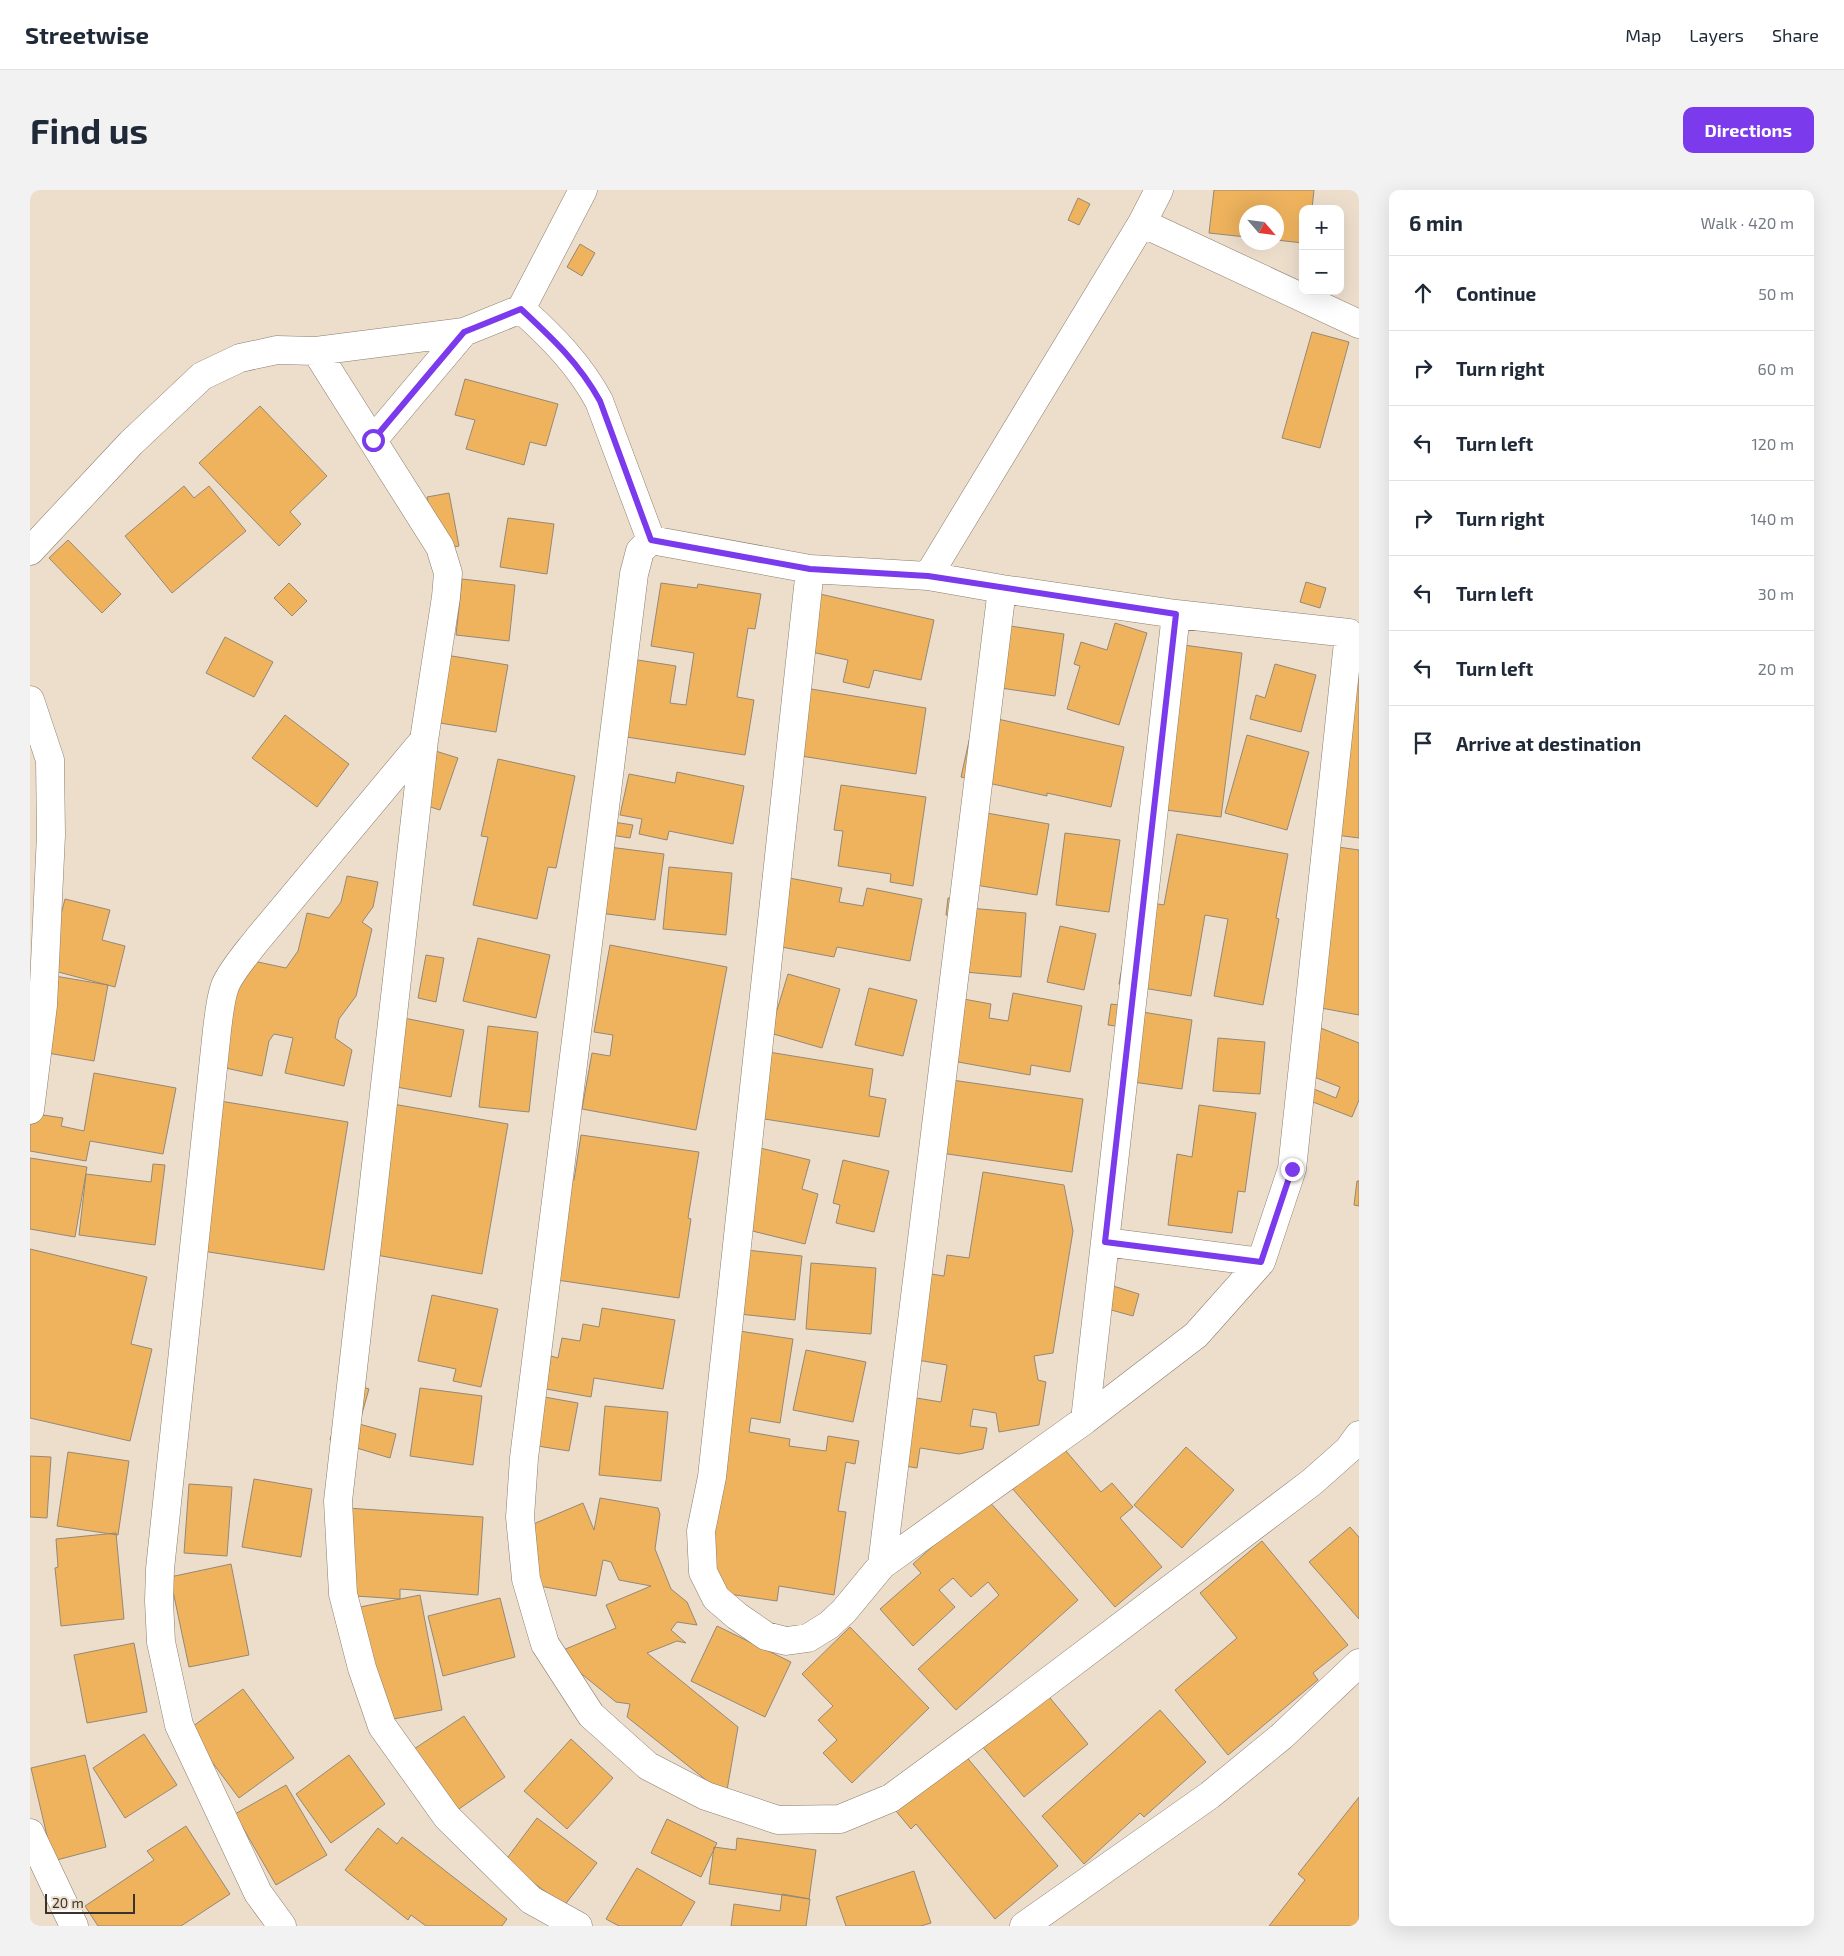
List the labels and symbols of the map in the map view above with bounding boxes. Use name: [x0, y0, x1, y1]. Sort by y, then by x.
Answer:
north arrow: [1239, 205, 1284, 250]
route start: [362, 429, 385, 452]
route end: [1281, 1158, 1304, 1181]
scale bar: [45, 1891, 135, 1914]

